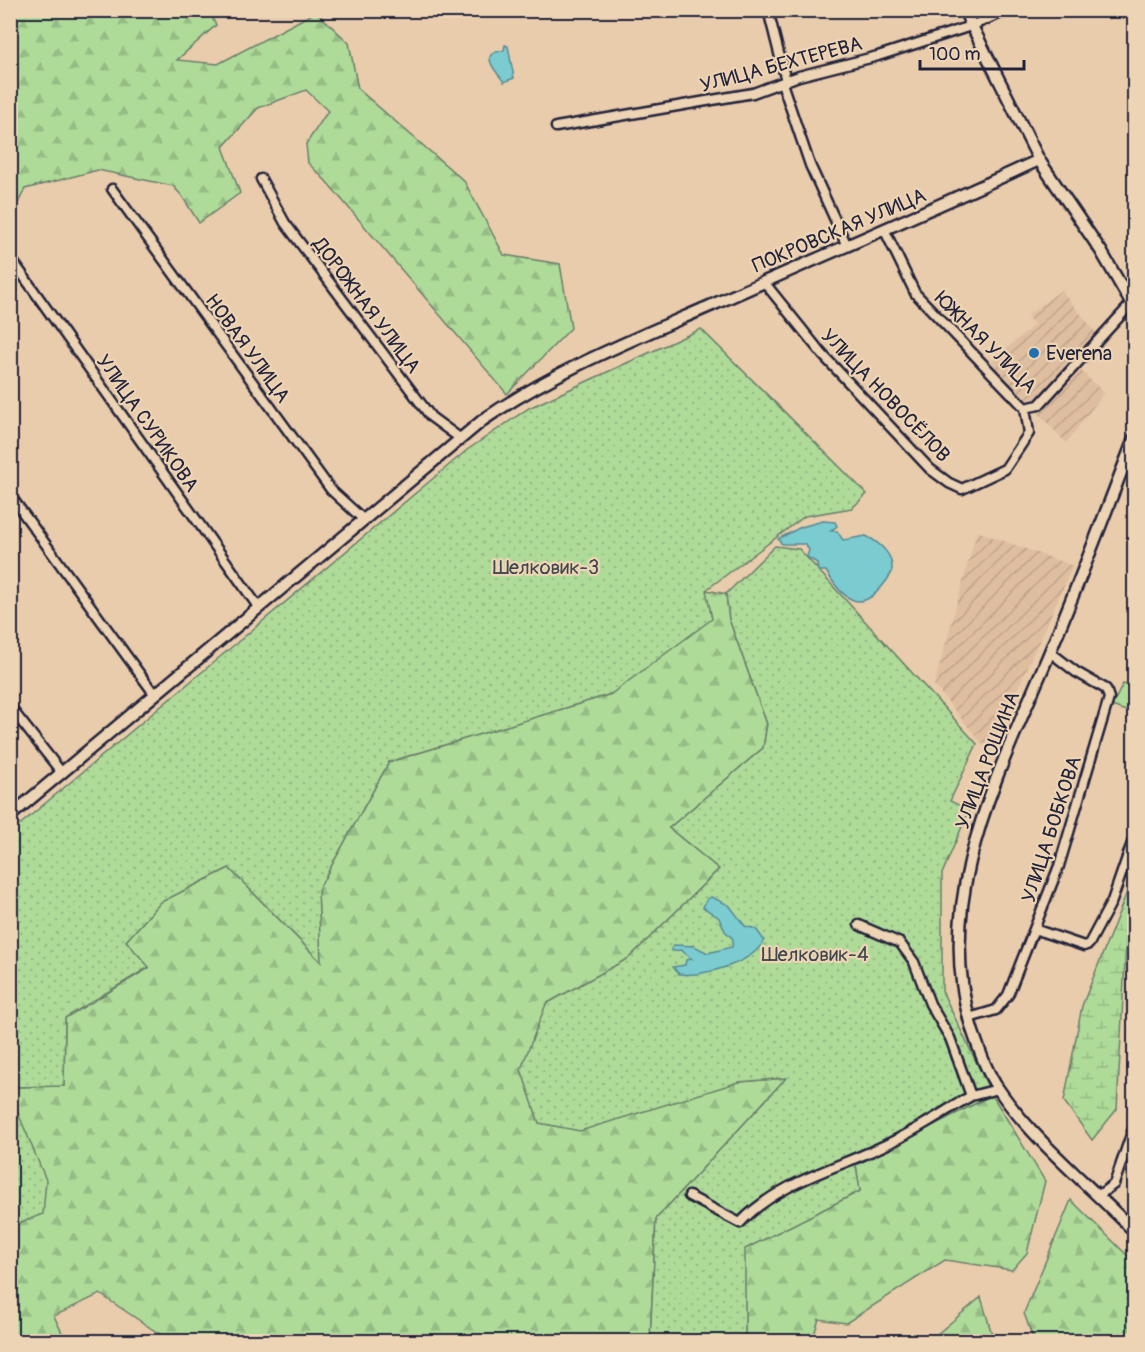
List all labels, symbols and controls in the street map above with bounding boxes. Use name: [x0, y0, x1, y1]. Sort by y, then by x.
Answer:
street label: УЛИЦА БЕХТЕРЕВА: [697, 31, 865, 98]
scale bar: [920, 33, 1024, 71]
text: 100 m: [929, 43, 981, 66]
street label: ПОКРОВСКАЯ УЛИЦА: [749, 183, 930, 278]
street label: ДОРОЖНАЯ УЛИЦА: [307, 231, 426, 378]
street label: ЮЖНАЯ УЛИЦА: [929, 286, 1042, 399]
street label: НОВАЯ УЛИЦА: [200, 289, 296, 408]
street label: УЛИЦА НОВОСЁЛОВ: [816, 323, 956, 467]
place label: Everena: [1046, 341, 1112, 366]
marker: Everena: [1027, 346, 1041, 360]
street label: УЛИЦА СУРИКОВА: [91, 350, 204, 497]
park label: Шелковик-3: [493, 555, 599, 580]
street label: УЛИЦА РОЩИНА: [950, 688, 1025, 833]
street label: УЛИЦА БОБКОВА: [1016, 753, 1087, 906]
park label: Шелковик-4: [762, 942, 869, 967]

